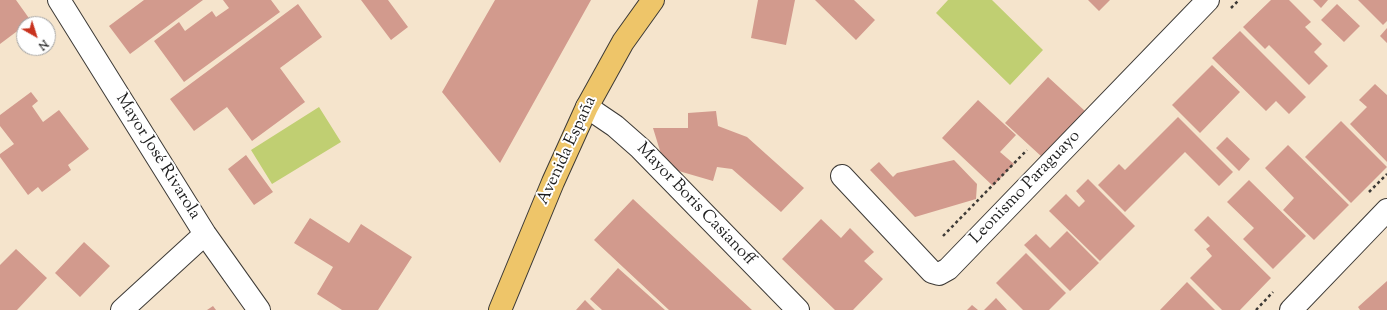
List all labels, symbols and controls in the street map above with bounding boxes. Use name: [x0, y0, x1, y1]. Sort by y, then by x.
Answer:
north arrow: [16, 16, 56, 56]
text: N: [34, 36, 51, 54]
street label: Mayor José Rivarola: [110, 90, 204, 224]
street label: Avenida España: [534, 94, 602, 208]
street label: Leonismo Paraguayo: [967, 127, 1085, 249]
street label: Mayor Boris Casianoff: [631, 140, 759, 270]

